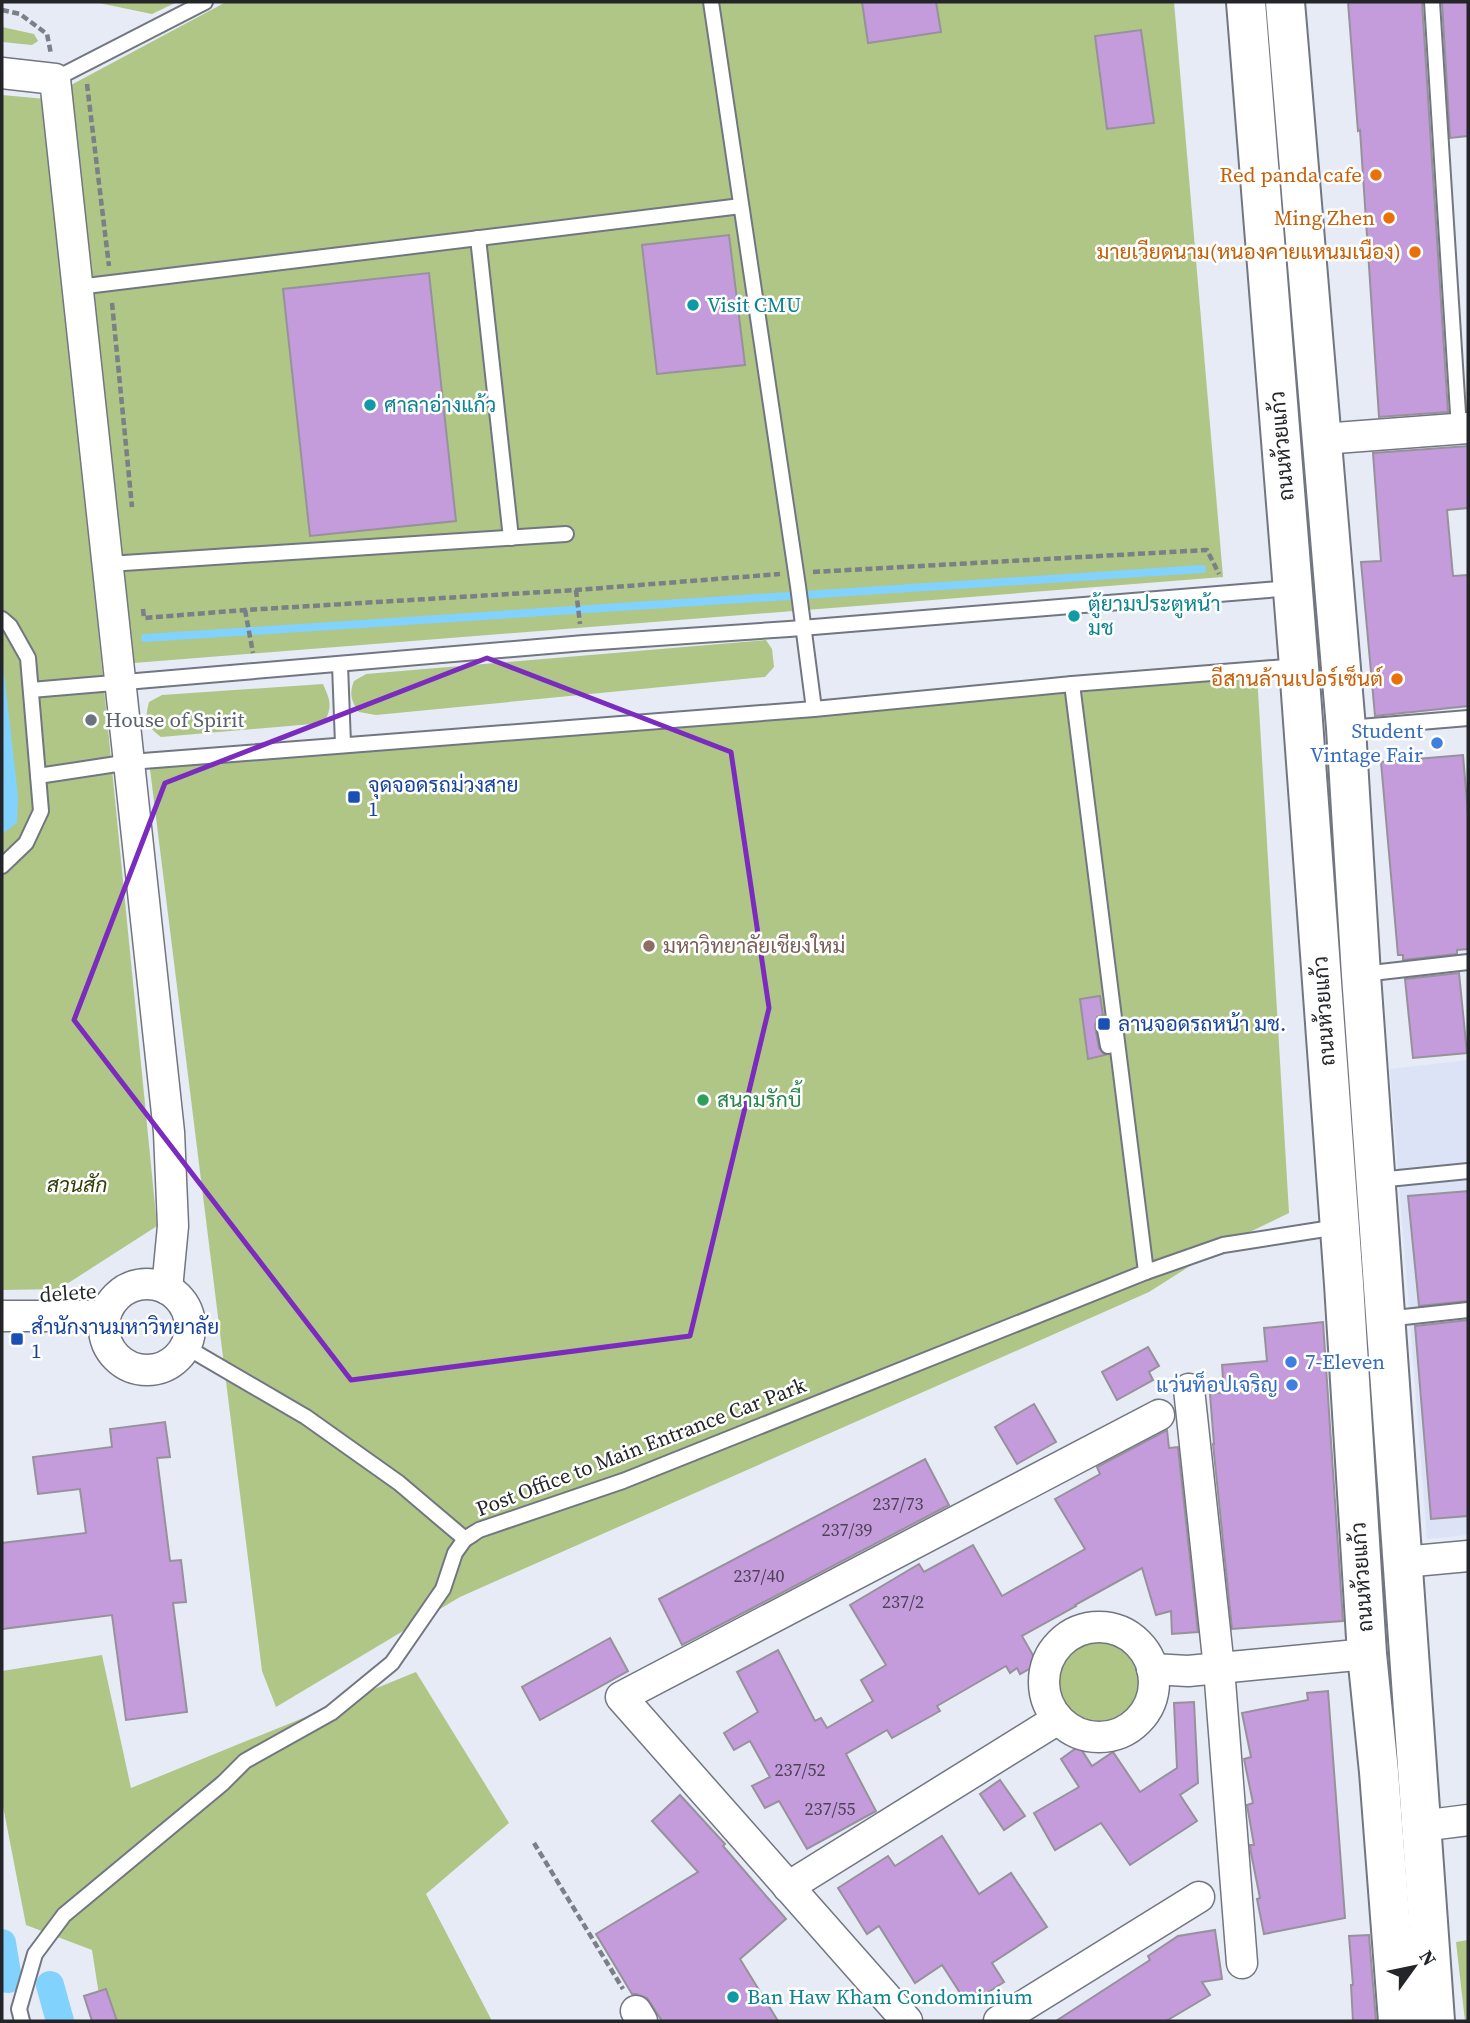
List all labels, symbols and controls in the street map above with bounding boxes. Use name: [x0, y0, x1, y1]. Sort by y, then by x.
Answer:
place label: Red panda cafe: [1219, 160, 1362, 189]
marker: Red panda cafe: [1368, 167, 1384, 183]
place label: Ming Zhen: [1274, 203, 1375, 232]
marker: Ming Zhen: [1381, 210, 1397, 226]
place label: มายเวียดนาม(หนองคายแหนมเนือง): [1097, 237, 1401, 266]
marker: มายเวียดนาม(หนองคายแหนมเนือง): [1407, 244, 1423, 260]
place label: Visit CMU: [707, 290, 801, 319]
marker: Visit CMU: [685, 297, 701, 313]
place label: ศาลาอ่างแก้ว: [384, 390, 496, 419]
street label: ถนนห้วยแก้ว: [1262, 390, 1301, 502]
marker: ศาลาอ่างแก้ว: [362, 397, 378, 413]
place label: ตู้ยามประตูหน้า มช: [1088, 589, 1221, 642]
marker: ตู้ยามประตูหน้า มช: [1066, 608, 1082, 624]
place label: อีสานล้านเปอร์เซ็นต์: [1211, 664, 1383, 693]
marker: อีสานล้านเปอร์เซ็นต์: [1389, 671, 1405, 687]
place label: House of Spirit: [105, 705, 244, 734]
marker: House of Spirit: [83, 712, 99, 728]
place label: Student Vintage Fair: [1310, 716, 1423, 769]
marker: Student Vintage Fair: [1429, 735, 1445, 751]
place label: จุดจอดรถม่วงสาย 1: [368, 770, 518, 823]
marker: จุดจอดรถม่วงสาย 1: [346, 789, 362, 805]
place label: มหาวิทยาลัยเชียงใหม่: [663, 931, 845, 960]
marker: มหาวิทยาลัยเชียงใหม่: [641, 938, 657, 954]
street label: ถนนห้วยแก้ว: [1305, 955, 1342, 1067]
place label: ลานจอดรถหน้า มช.: [1118, 1009, 1286, 1038]
marker: ลานจอดรถหน้า มช.: [1096, 1016, 1112, 1032]
place label: สนามรักบี้: [717, 1080, 802, 1114]
marker: สนามรักบี้: [695, 1092, 711, 1108]
park label: สวนสัก: [47, 1170, 107, 1199]
street label: delete: [39, 1276, 97, 1309]
place label: สํานักงานมหาวิทยาลัย 1: [31, 1312, 219, 1365]
marker: สํานักงานมหาวิทยาลัย 1: [9, 1331, 25, 1347]
place label: 7-Eleven: [1305, 1347, 1385, 1376]
marker: 7-Eleven: [1283, 1354, 1299, 1370]
street label: Post Office to Main Entrance Car Park: [472, 1370, 810, 1523]
place label: แว่นท็อปเจริญ: [1156, 1370, 1278, 1399]
marker: แว่นท็อปเจริญ: [1284, 1377, 1300, 1393]
house number: 237/73: [873, 1491, 923, 1516]
house number: 237/39: [822, 1517, 872, 1542]
street label: ถนนห้วยแก้ว: [1343, 1521, 1380, 1633]
house number: 237/40: [734, 1563, 784, 1588]
house number: 237/2: [882, 1589, 924, 1614]
house number: 237/52: [775, 1757, 825, 1782]
house number: 237/55: [805, 1796, 855, 1821]
north arrow: [1379, 1932, 1449, 2002]
text: N: [1414, 1945, 1443, 1971]
place label: Ban Haw Kham Condominium: [747, 1982, 1033, 2011]
marker: Ban Haw Kham Condominium: [725, 1989, 741, 2005]

